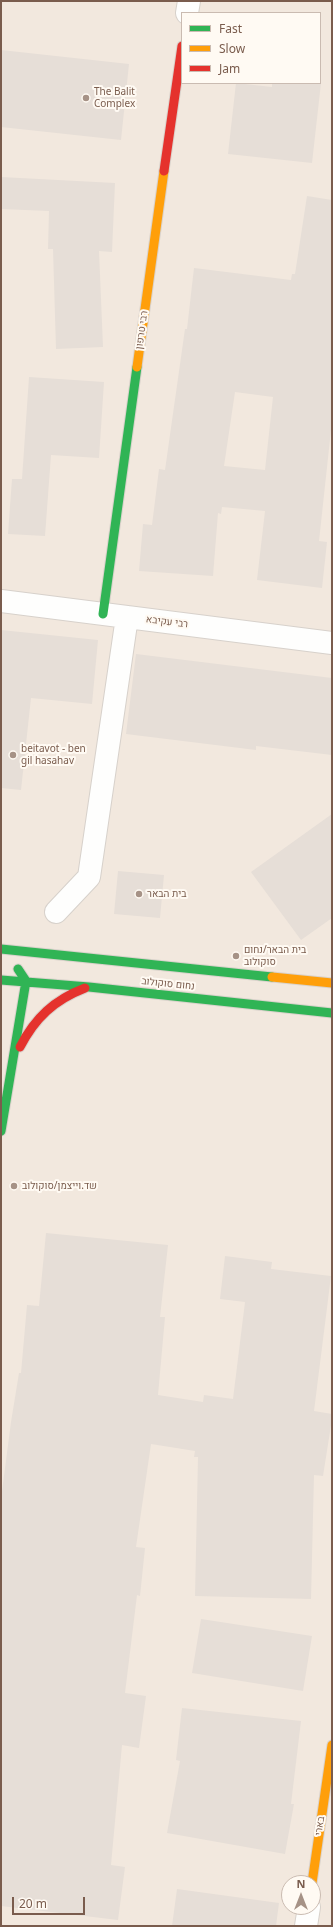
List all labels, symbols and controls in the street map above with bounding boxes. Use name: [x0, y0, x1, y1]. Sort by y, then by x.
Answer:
legend: [181, 12, 321, 84]
text: Fast: [219, 20, 242, 37]
text: Slow: [219, 40, 245, 57]
text: Jam: [219, 60, 240, 77]
place label: The Balit Complex: [94, 86, 135, 110]
marker: The Balit Complex: [81, 93, 91, 103]
street label: רבי טרפון: [133, 310, 151, 350]
street label: רבי עקיבא: [145, 613, 189, 631]
place label: beitavot - ben gil hasahav: [21, 743, 86, 766]
marker: beitavot - ben gil hasahav: [8, 750, 18, 760]
place label: בית הבאר: [147, 888, 187, 900]
marker: בית הבאר: [134, 889, 144, 899]
place label: בית הבאר/נחום סוקולוב: [244, 944, 306, 968]
marker: בית הבאר/נחום סוקולוב: [231, 951, 241, 961]
street label: נחום סוקולוב: [141, 975, 195, 993]
place label: שד.וייצמן/סוקולוב: [22, 1180, 97, 1192]
marker: שד.וייצמן/סוקולוב: [9, 1181, 19, 1191]
street label: בארי: [313, 1815, 327, 1837]
north arrow: [281, 1875, 321, 1915]
text: N: [297, 1876, 305, 1891]
scale bar: [14, 1889, 87, 1915]
text: 20 m: [19, 1895, 47, 1912]

